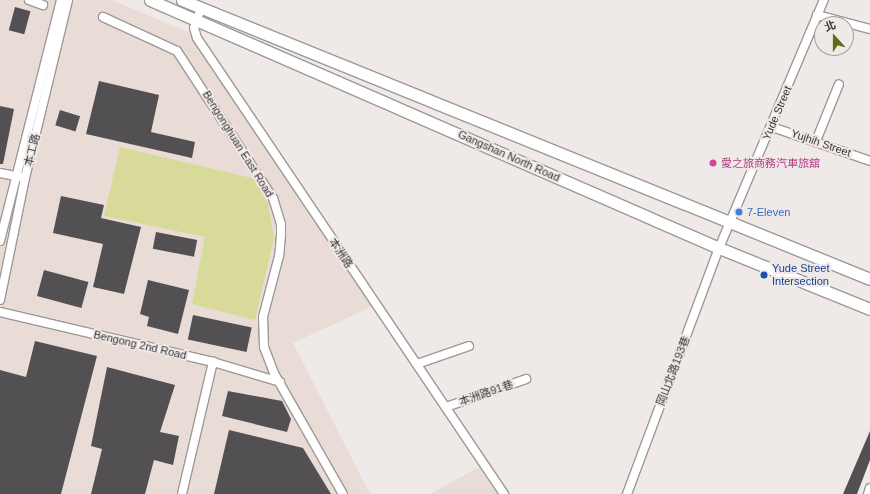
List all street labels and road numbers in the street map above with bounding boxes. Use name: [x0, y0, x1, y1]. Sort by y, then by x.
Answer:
street label: Yude Street: [760, 84, 794, 142]
street label: Bengonghuan East Road: [200, 88, 276, 200]
street label: Yujhih Street: [789, 127, 853, 159]
street label: Gangshan North Road: [456, 128, 562, 184]
street label: 本工路: [22, 132, 42, 168]
street label: 本洲路: [326, 236, 356, 270]
street label: Bengong 2nd Road: [92, 328, 188, 362]
street label: 岡山北路193巷: [654, 334, 692, 408]
street label: 本洲路91巷: [457, 378, 515, 408]

